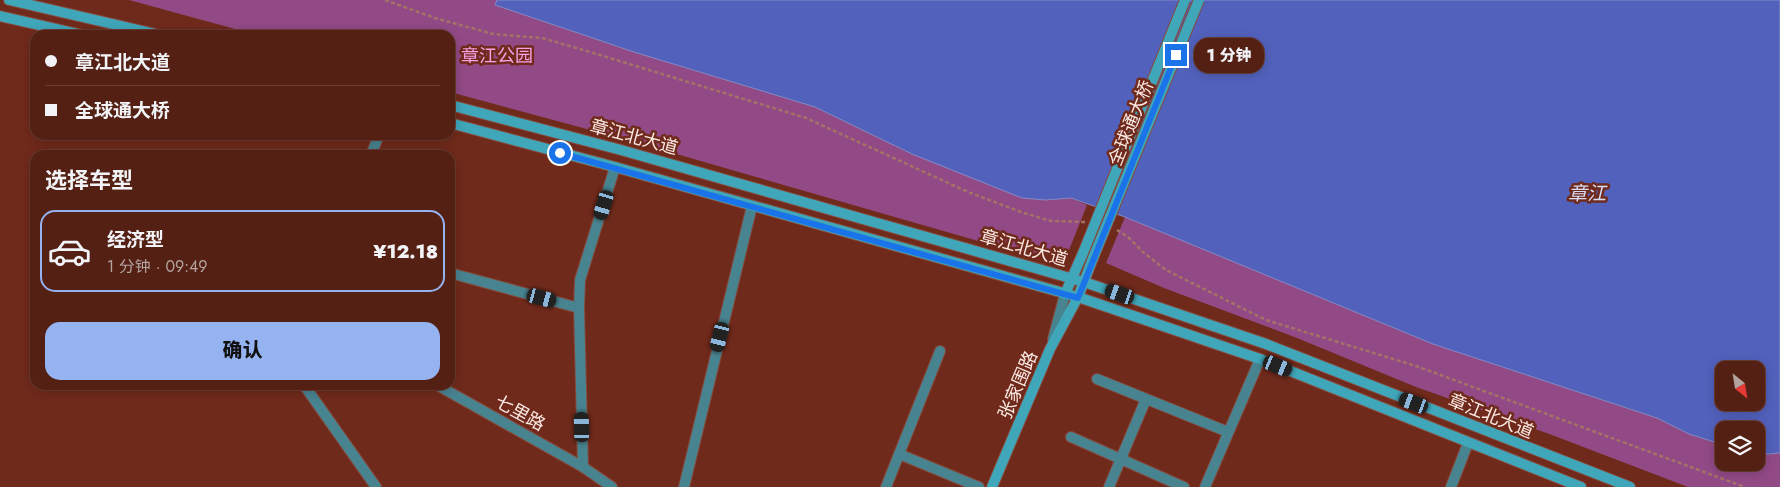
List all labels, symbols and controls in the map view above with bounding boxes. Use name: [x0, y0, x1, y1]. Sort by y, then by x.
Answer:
callout: 1 分钟: [1194, 38, 1264, 72]
park label: 章江公园: [461, 43, 533, 69]
route end: [1165, 44, 1187, 66]
text: 1 分钟: [1206, 44, 1252, 67]
text: 章江北大道: [75, 49, 170, 76]
street label: 全球通大桥: [1102, 76, 1160, 170]
text: 全球通大桥: [75, 97, 170, 124]
street label: 章江北大道: [587, 113, 681, 161]
route start: [549, 142, 571, 164]
text: 选择车型: [45, 164, 133, 196]
water label: 章江: [1568, 180, 1608, 207]
car: [592, 188, 615, 222]
street label: 章江北大道: [977, 223, 1071, 273]
text: 经济型: [107, 226, 164, 253]
icon: car: [47, 229, 92, 274]
text: ¥12.18: [373, 238, 438, 265]
text: 1 分钟 · 09:49: [107, 255, 208, 278]
car: [1103, 282, 1136, 306]
car: [525, 287, 558, 309]
car: [709, 321, 730, 353]
button: 确认: [45, 322, 440, 380]
street label: 张家围路: [992, 347, 1044, 423]
car: [1261, 353, 1294, 379]
north arrow: [1715, 361, 1765, 411]
map controls: [1715, 361, 1765, 471]
street label: 章江北大道: [1444, 387, 1538, 445]
street label: 七里路: [490, 389, 550, 437]
car: [1397, 391, 1430, 415]
car: [574, 412, 589, 442]
button: layers: [1715, 421, 1765, 471]

